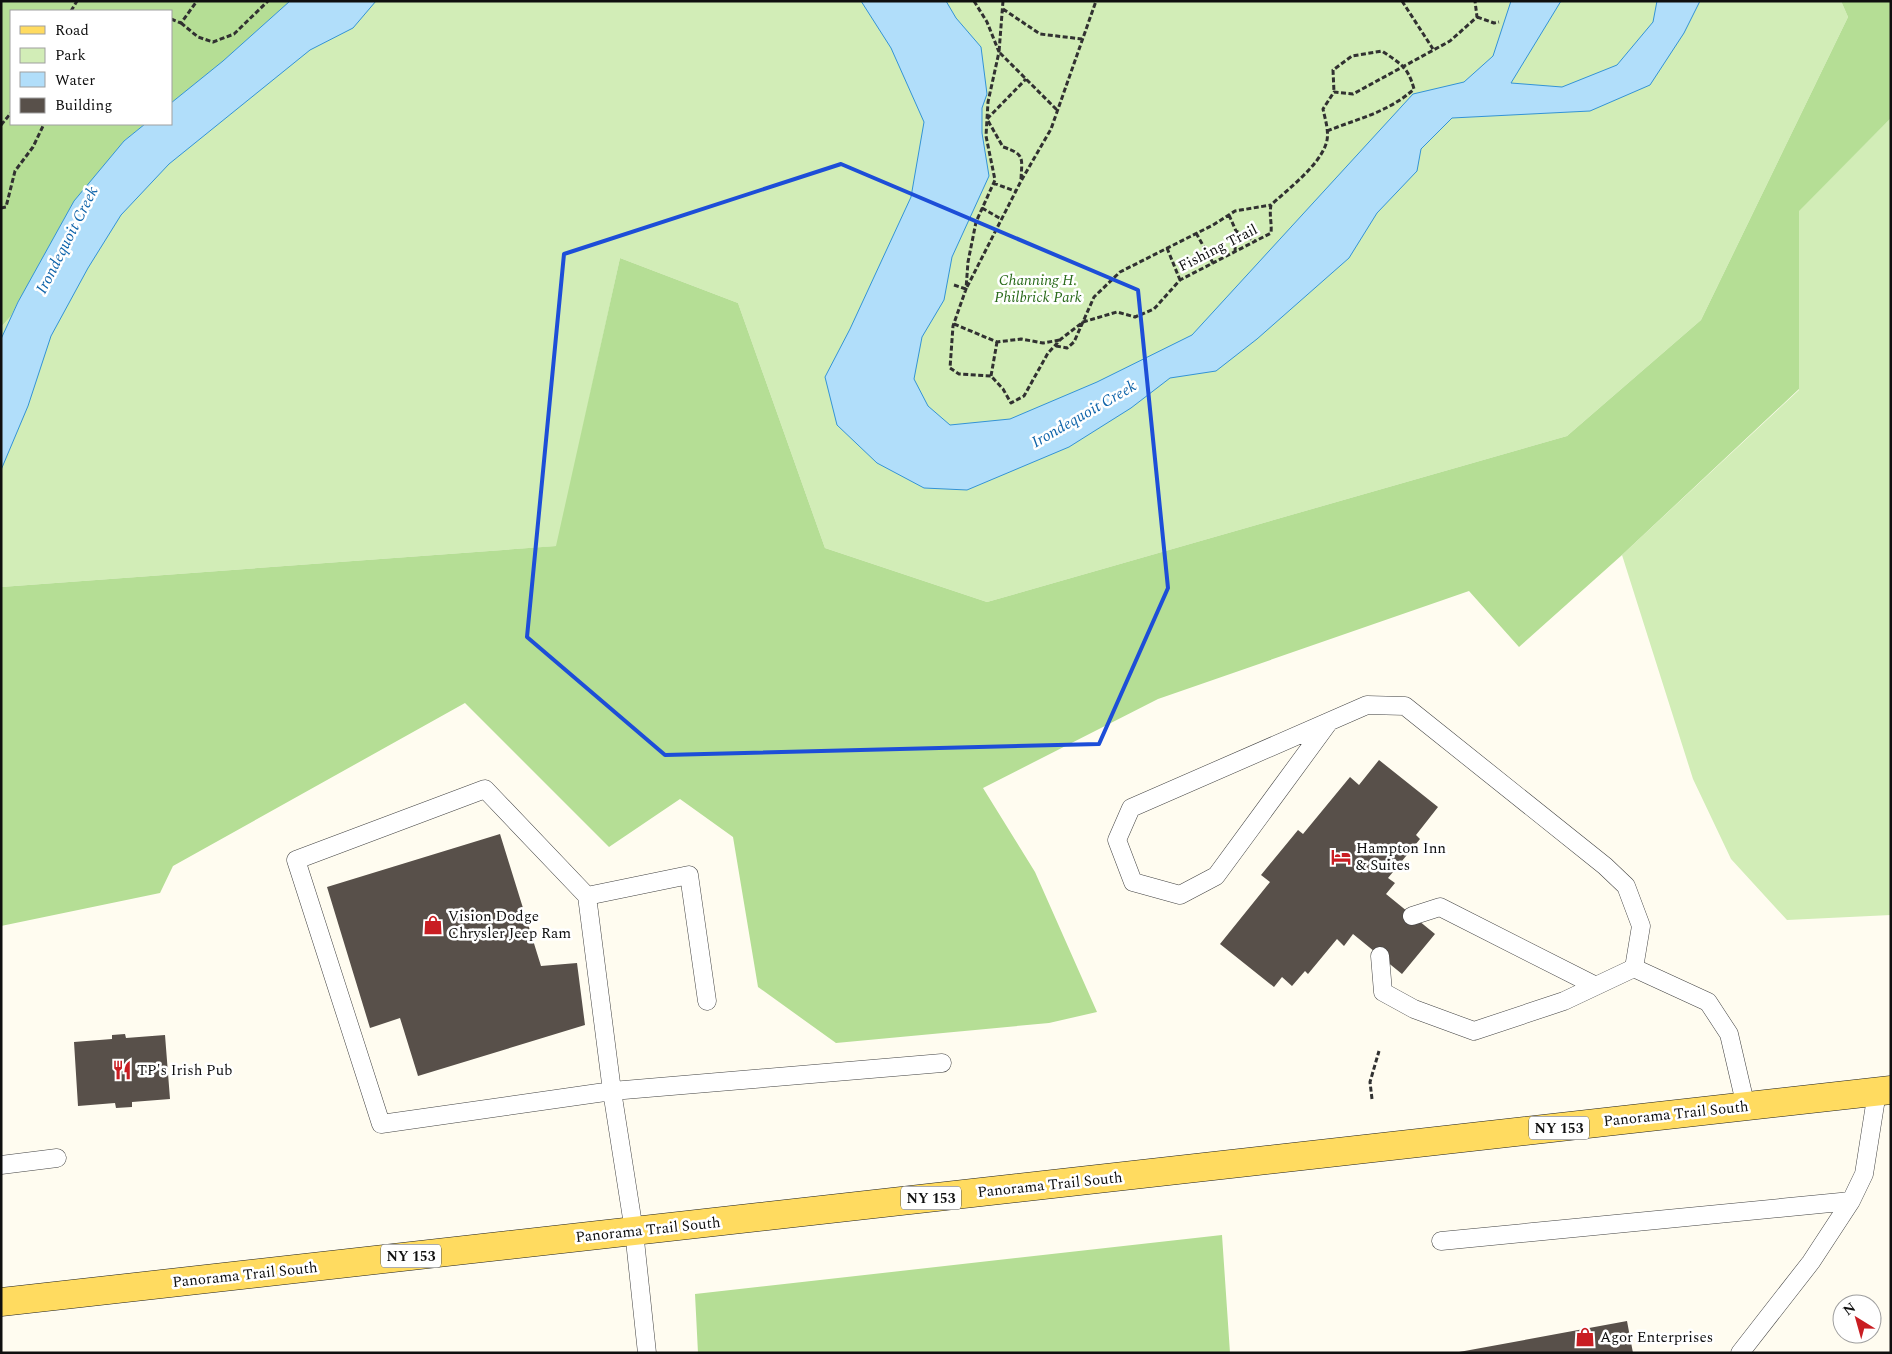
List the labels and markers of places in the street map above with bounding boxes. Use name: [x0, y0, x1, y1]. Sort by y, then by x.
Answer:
place label: Hampton Inn & Suites: [1356, 837, 1446, 877]
hotel icon: Hampton Inn & Suites: [1330, 846, 1352, 868]
place label: Vision Dodge Chrysler Jeep Ram: [448, 905, 571, 945]
shop icon: Vision Dodge Chrysler Jeep Ram: [422, 914, 444, 936]
restaurant icon: TP's Irish Pub: [111, 1059, 133, 1081]
place label: TP's Irish Pub: [137, 1059, 233, 1082]
shop icon: Agor Enterprises: [1574, 1326, 1596, 1348]
place label: Agor Enterprises: [1600, 1326, 1713, 1349]

